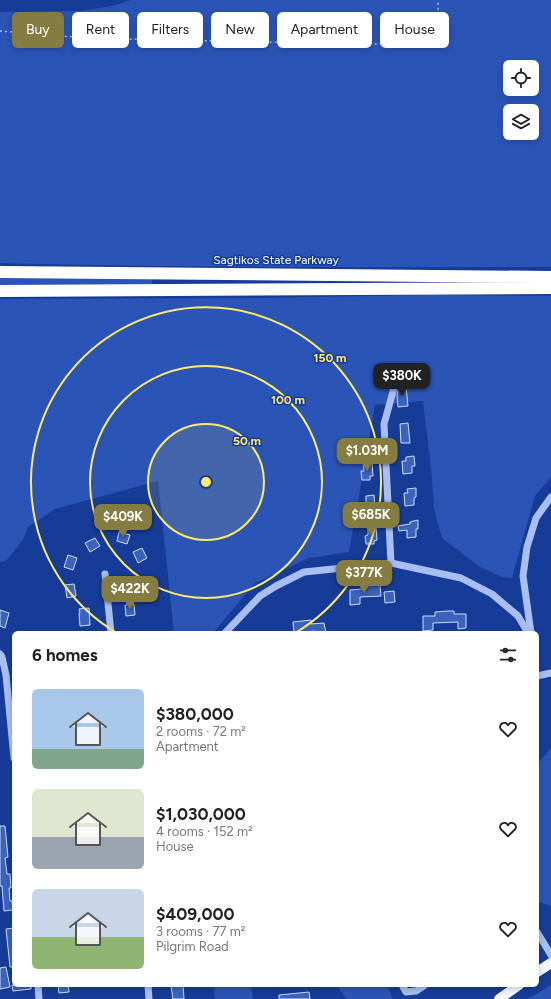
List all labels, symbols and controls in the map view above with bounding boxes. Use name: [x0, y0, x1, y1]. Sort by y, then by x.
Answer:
chip: Buy: [12, 12, 64, 48]
chip: Rent: [72, 12, 129, 48]
chip: Filters: [137, 12, 203, 48]
chip: New: [211, 12, 269, 48]
chip: Apartment: [277, 12, 372, 48]
chip: House: [380, 12, 449, 48]
map controls: [503, 60, 539, 140]
button: locate: [503, 60, 539, 96]
button: layers: [503, 104, 539, 140]
street label: Sagtikos State Parkway: [213, 253, 339, 267]
text: 150 m: [313, 351, 347, 365]
pin: $380K: [374, 363, 430, 397]
text: $380K: [382, 368, 422, 383]
text: 100 m: [271, 393, 305, 407]
text: 50 m: [233, 434, 261, 448]
pin: $1.03M: [334, 438, 400, 472]
text: $1.03M: [346, 443, 388, 458]
centre of rings: [199, 475, 213, 489]
pin: $685K: [343, 502, 399, 536]
pin: $409K: [95, 504, 151, 538]
text: $685K: [352, 507, 390, 522]
text: $409K: [103, 509, 143, 524]
pin: $377K: [336, 560, 392, 594]
text: $377K: [345, 565, 383, 580]
pin: $422K: [102, 576, 158, 610]
text: $422K: [110, 581, 150, 596]
icon: filters: [497, 644, 519, 666]
text: 6 homes: [32, 645, 98, 665]
text: $380,000: [156, 704, 234, 724]
icon: home: [64, 705, 112, 753]
icon: heart: [497, 718, 519, 740]
text: 2 rooms · 72 m²: [156, 724, 246, 739]
text: Apartment: [156, 739, 219, 754]
text: $1,030,000: [156, 804, 246, 824]
icon: home: [64, 805, 112, 853]
icon: heart: [497, 818, 519, 840]
text: 4 rooms · 152 m²: [156, 824, 253, 839]
text: House: [156, 839, 194, 854]
text: $409,000: [156, 904, 234, 924]
icon: home: [64, 905, 112, 953]
icon: heart: [497, 918, 519, 940]
text: 3 rooms · 77 m²: [156, 924, 246, 939]
text: Pilgrim Road: [156, 939, 229, 954]

